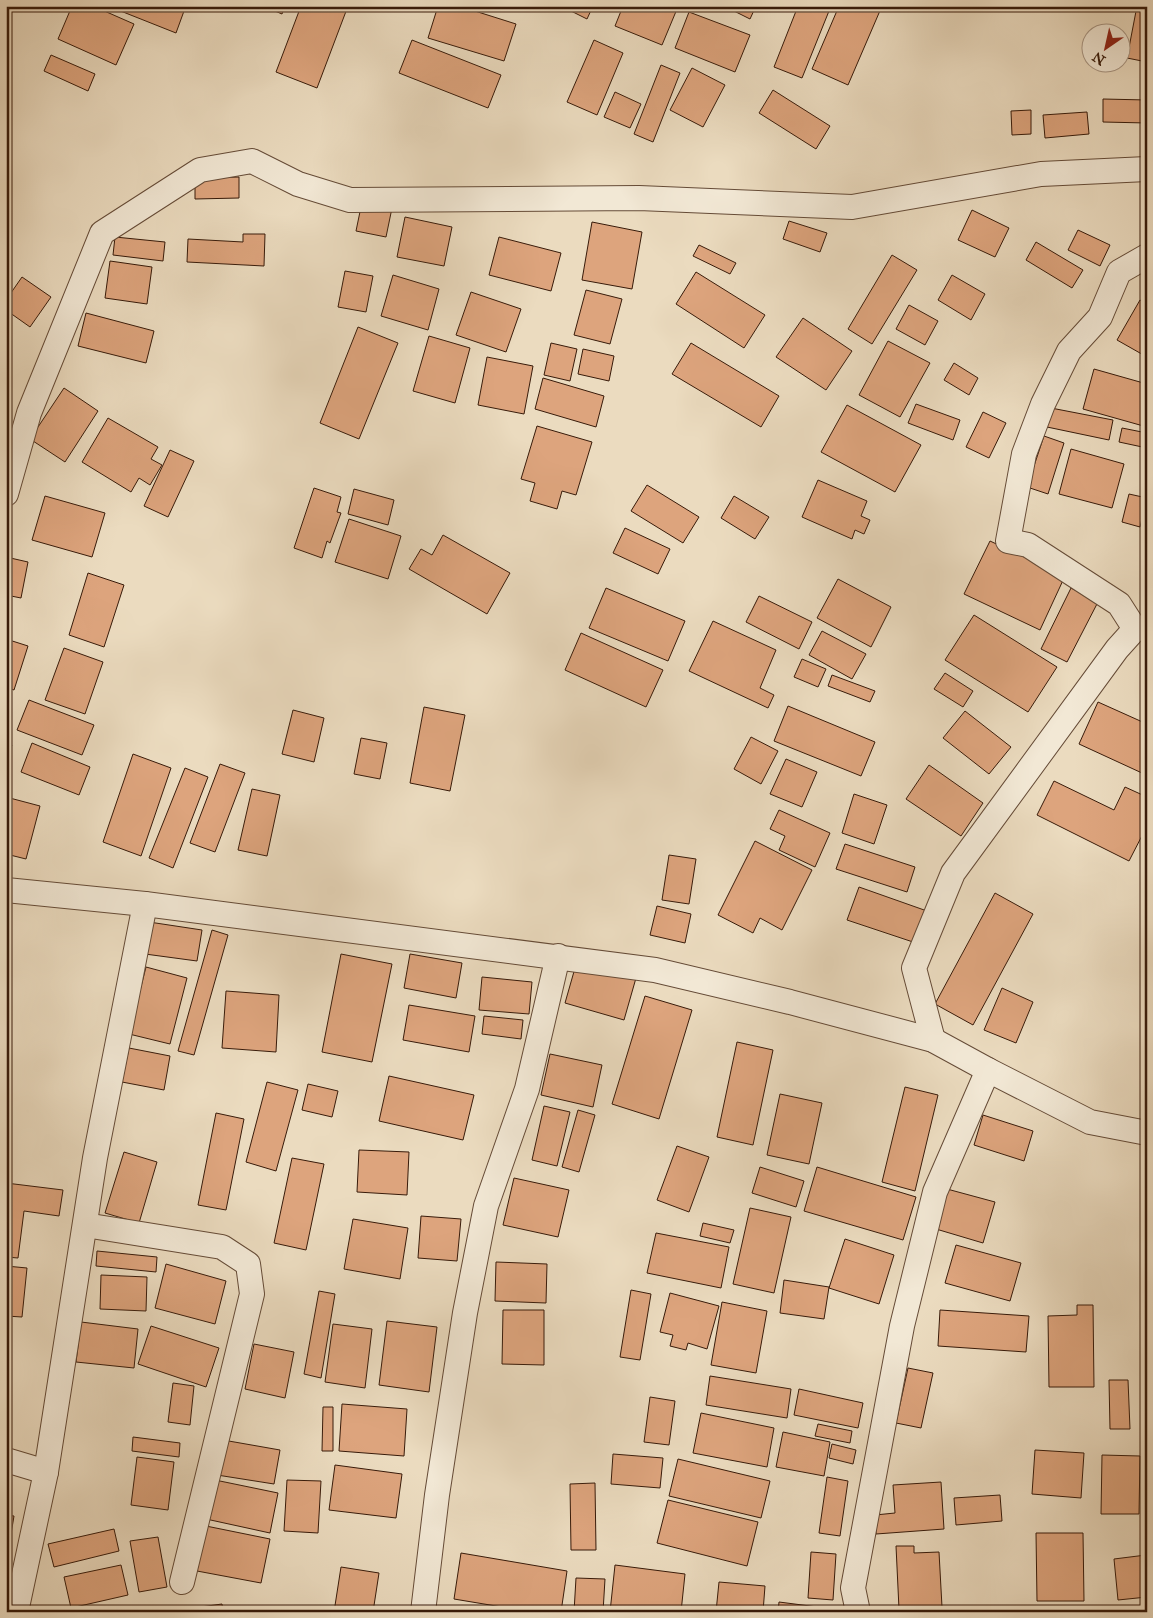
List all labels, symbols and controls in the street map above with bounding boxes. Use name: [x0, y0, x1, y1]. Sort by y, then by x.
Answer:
north arrow: [1080, 22, 1130, 72]
text: N: [1089, 48, 1109, 69]

